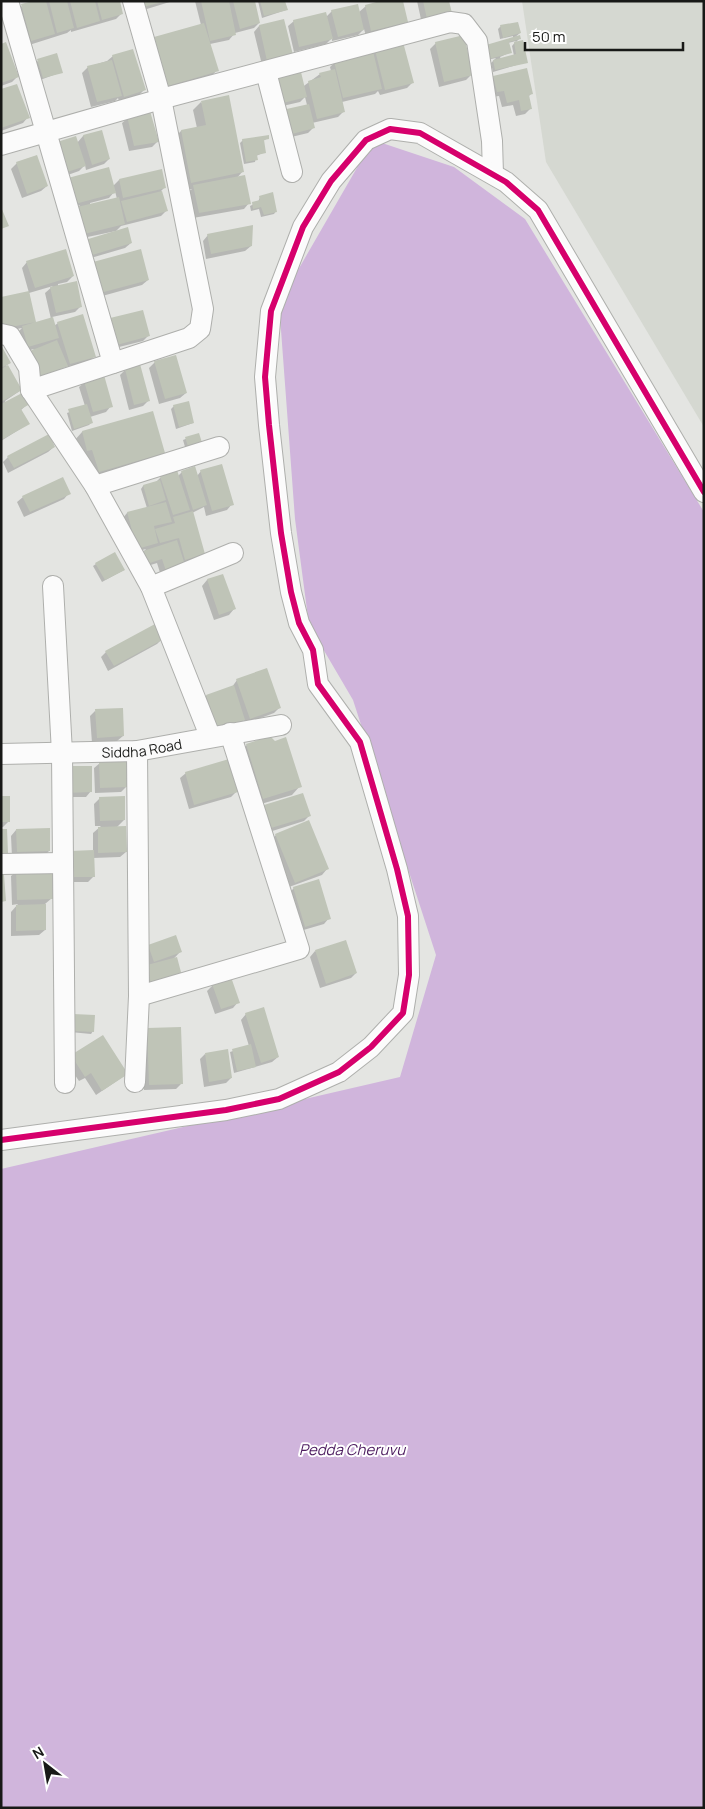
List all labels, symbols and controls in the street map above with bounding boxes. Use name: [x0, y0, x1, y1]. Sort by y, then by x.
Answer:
scale bar: [525, 20, 682, 52]
text: 50 m: [532, 26, 566, 47]
street label: Siddha Road: [101, 734, 183, 761]
water label: Pedda Cheruvu: [299, 1439, 406, 1460]
north arrow: [20, 1739, 70, 1789]
text: N: [29, 1742, 47, 1763]

